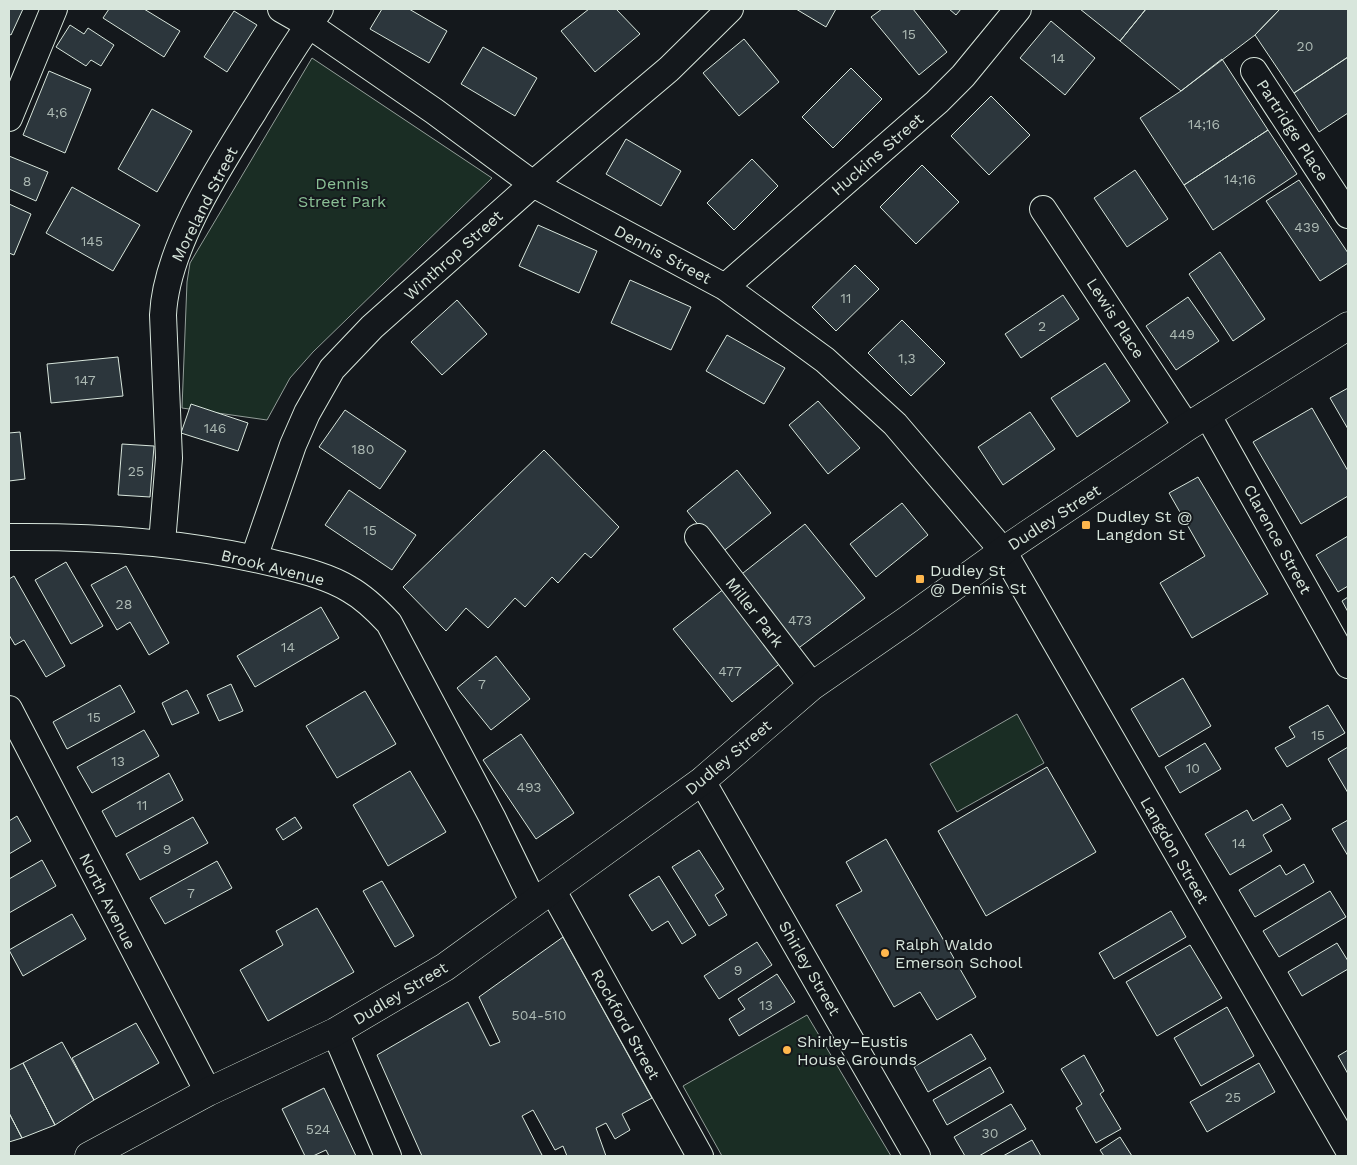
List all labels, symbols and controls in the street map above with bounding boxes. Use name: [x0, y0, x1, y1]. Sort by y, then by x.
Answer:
house number: 15: [902, 26, 916, 42]
house number: 20: [1297, 38, 1313, 54]
house number: 14: [1051, 50, 1065, 66]
street label: Partridge Place: [1253, 76, 1333, 185]
house number: 4;6: [46, 104, 68, 120]
street label: Huckins Street: [827, 109, 927, 200]
house number: 14;16: [1188, 116, 1220, 132]
street label: Moreland Street: [167, 143, 242, 265]
house number: 14;16: [1224, 171, 1256, 187]
house number: 8: [23, 173, 31, 189]
park label: Dennis Street Park: [298, 174, 386, 211]
street label: Winthrop Street: [400, 206, 507, 304]
house number: 439: [1294, 219, 1320, 235]
street label: Dennis Street: [611, 221, 715, 288]
house number: 145: [81, 233, 103, 249]
street label: Lewis Place: [1083, 275, 1149, 362]
house number: 11: [841, 290, 851, 306]
house number: 2: [1038, 318, 1046, 334]
house number: 449: [1169, 326, 1195, 342]
house number: 1,3: [898, 350, 916, 366]
house number: 147: [74, 372, 96, 388]
house number: 146: [204, 420, 226, 436]
house number: 180: [352, 441, 374, 457]
house number: 25: [128, 463, 144, 479]
street label: Dudley Street: [1004, 480, 1104, 554]
street label: Clarence Street: [1240, 481, 1316, 598]
place label: Dudley St @ Langdon St: [1096, 507, 1192, 544]
marker: Dudley St @ Langdon St: [1080, 519, 1092, 531]
house number: 15: [363, 522, 377, 538]
street label: Brook Avenue: [219, 545, 327, 590]
place label: Dudley St @ Dennis St: [930, 561, 1027, 598]
marker: Dudley St @ Dennis St: [914, 573, 926, 585]
street label: Miller Park: [722, 574, 788, 651]
house number: 28: [116, 596, 132, 612]
house number: 473: [788, 612, 812, 628]
house number: 14: [281, 639, 295, 655]
house number: 477: [718, 663, 742, 679]
house number: 7: [478, 676, 486, 692]
house number: 15: [87, 709, 101, 725]
street label: Dudley Street: [681, 716, 776, 799]
house number: 15: [1311, 727, 1325, 743]
house number: 13: [111, 753, 125, 769]
house number: 10: [1186, 760, 1200, 776]
house number: 493: [516, 779, 542, 795]
street label: Langdon Street: [1136, 793, 1213, 907]
house number: 11: [137, 797, 147, 813]
house number: 14: [1232, 835, 1246, 851]
house number: 9: [163, 841, 171, 857]
street label: North Avenue: [75, 850, 140, 952]
house number: 7: [187, 885, 195, 901]
street label: Shirley Street: [775, 918, 844, 1019]
place label: Ralph Waldo Emerson School: [895, 935, 1023, 972]
marker: Ralph Waldo Emerson School: [879, 947, 891, 959]
street label: Dudley Street: [350, 958, 451, 1029]
house number: 9: [734, 962, 742, 978]
street label: Rockford Street: [587, 966, 664, 1083]
house number: 13: [759, 997, 773, 1013]
house number: 504-510: [512, 1007, 566, 1023]
place label: Shirley–Eustis House Grounds: [797, 1032, 917, 1069]
marker: Shirley–Eustis House Grounds: [781, 1044, 793, 1056]
house number: 25: [1225, 1089, 1241, 1105]
house number: 524: [306, 1121, 330, 1137]
house number: 30: [982, 1125, 998, 1141]

